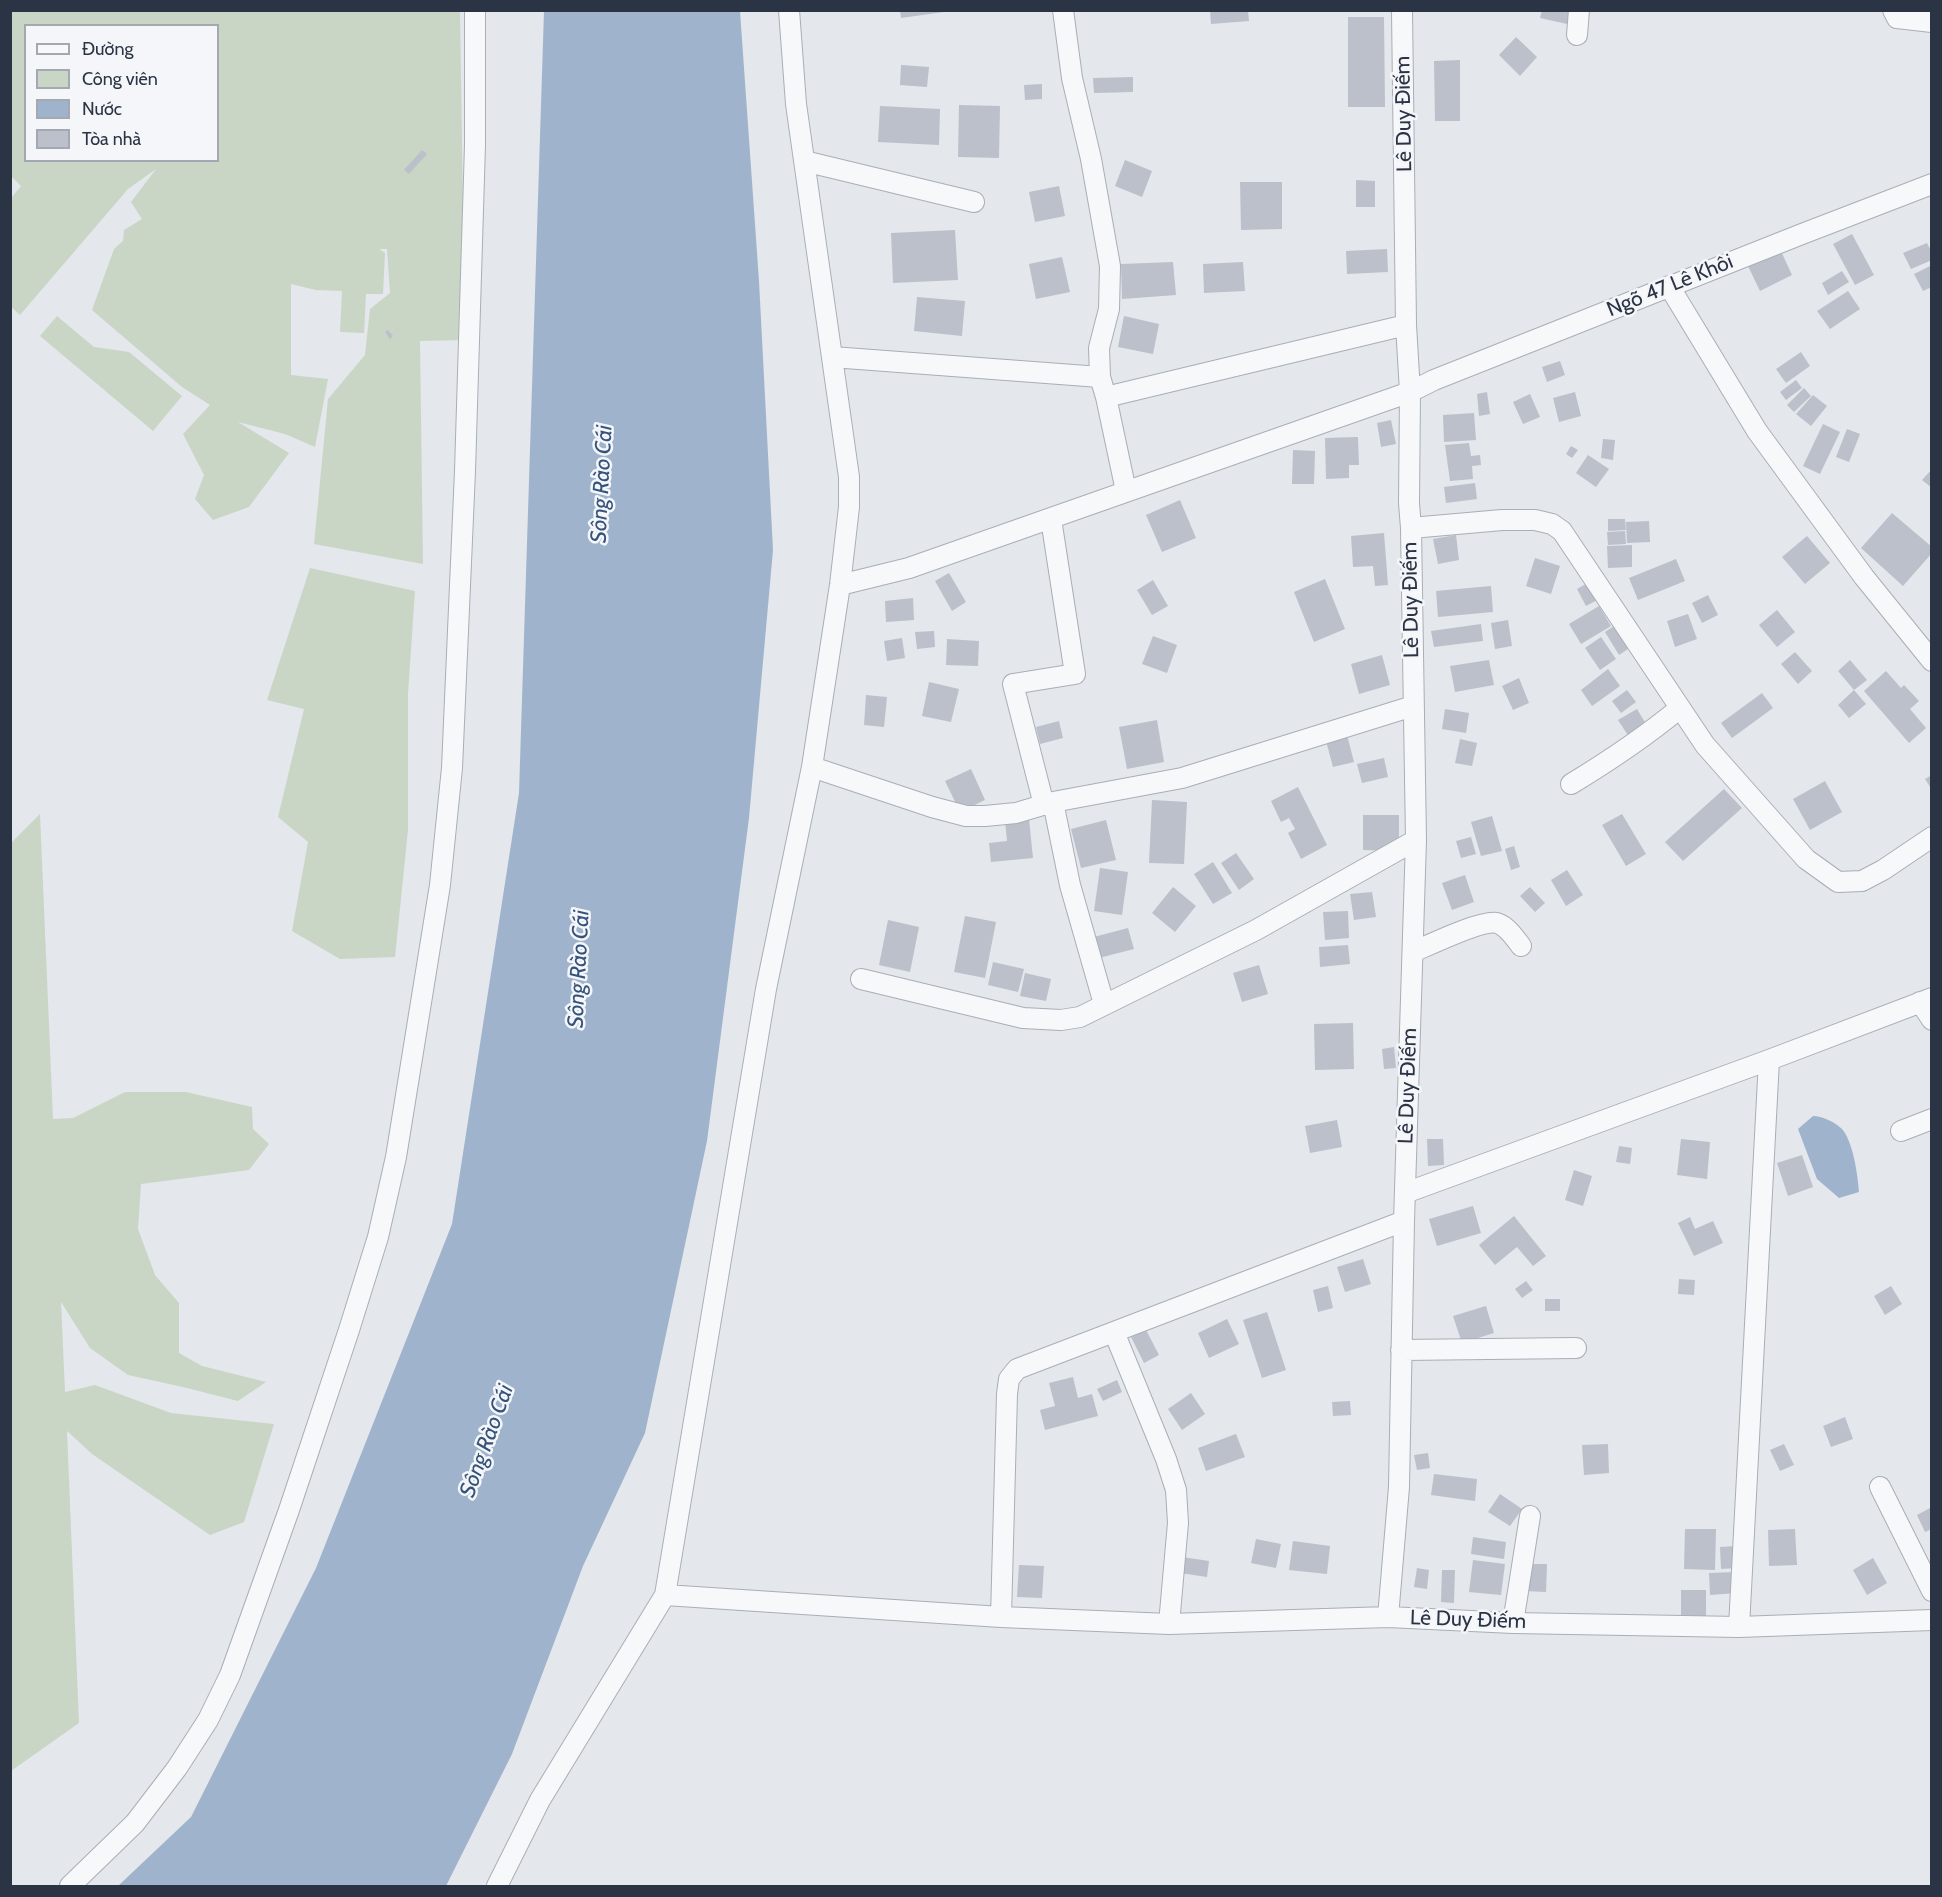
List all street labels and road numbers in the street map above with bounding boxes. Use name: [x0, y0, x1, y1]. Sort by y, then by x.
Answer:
street label: Lê Duy Điếm: [1390, 56, 1418, 172]
street label: Ngõ 47 Lê Khôi: [1603, 249, 1737, 323]
street label: Lê Duy Điếm: [1397, 542, 1425, 658]
street label: Lê Duy Điếm: [1393, 1027, 1423, 1145]
street label: Lê Duy Điếm: [1409, 1605, 1527, 1635]

